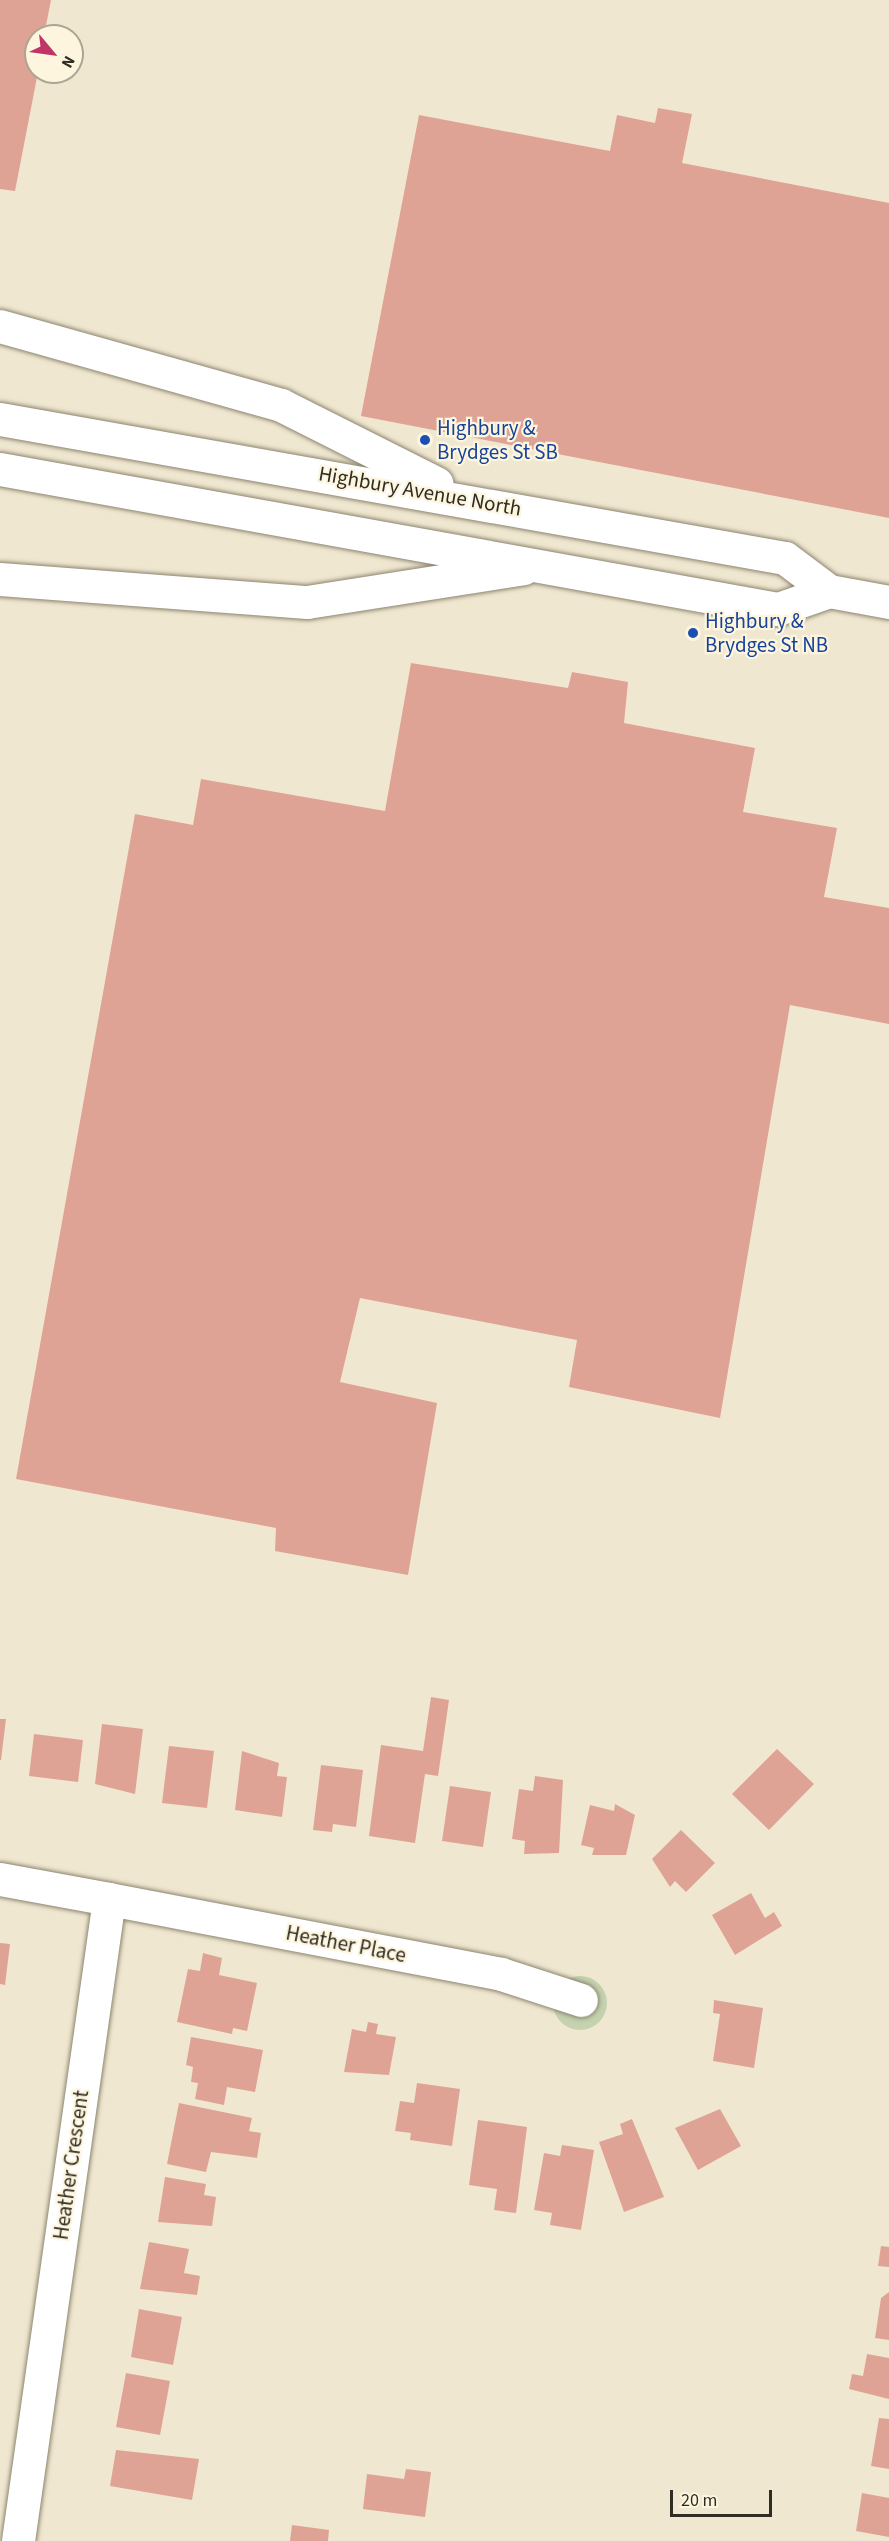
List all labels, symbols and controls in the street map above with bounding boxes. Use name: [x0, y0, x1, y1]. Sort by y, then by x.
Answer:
north arrow: [24, 24, 84, 84]
text: N: [56, 52, 80, 72]
place label: Highbury & Brydges St SB: [437, 415, 558, 465]
marker: Highbury & Brydges St SB: [418, 433, 432, 447]
street label: Highbury Avenue North: [317, 461, 523, 521]
place label: Highbury & Brydges St NB: [705, 608, 828, 658]
marker: Highbury & Brydges St NB: [686, 626, 700, 640]
street label: Heather Place: [284, 1920, 408, 1968]
street label: Heather Crescent: [48, 2089, 94, 2241]
scale bar: [673, 2478, 775, 2516]
text: 20 m: [681, 2488, 717, 2513]

